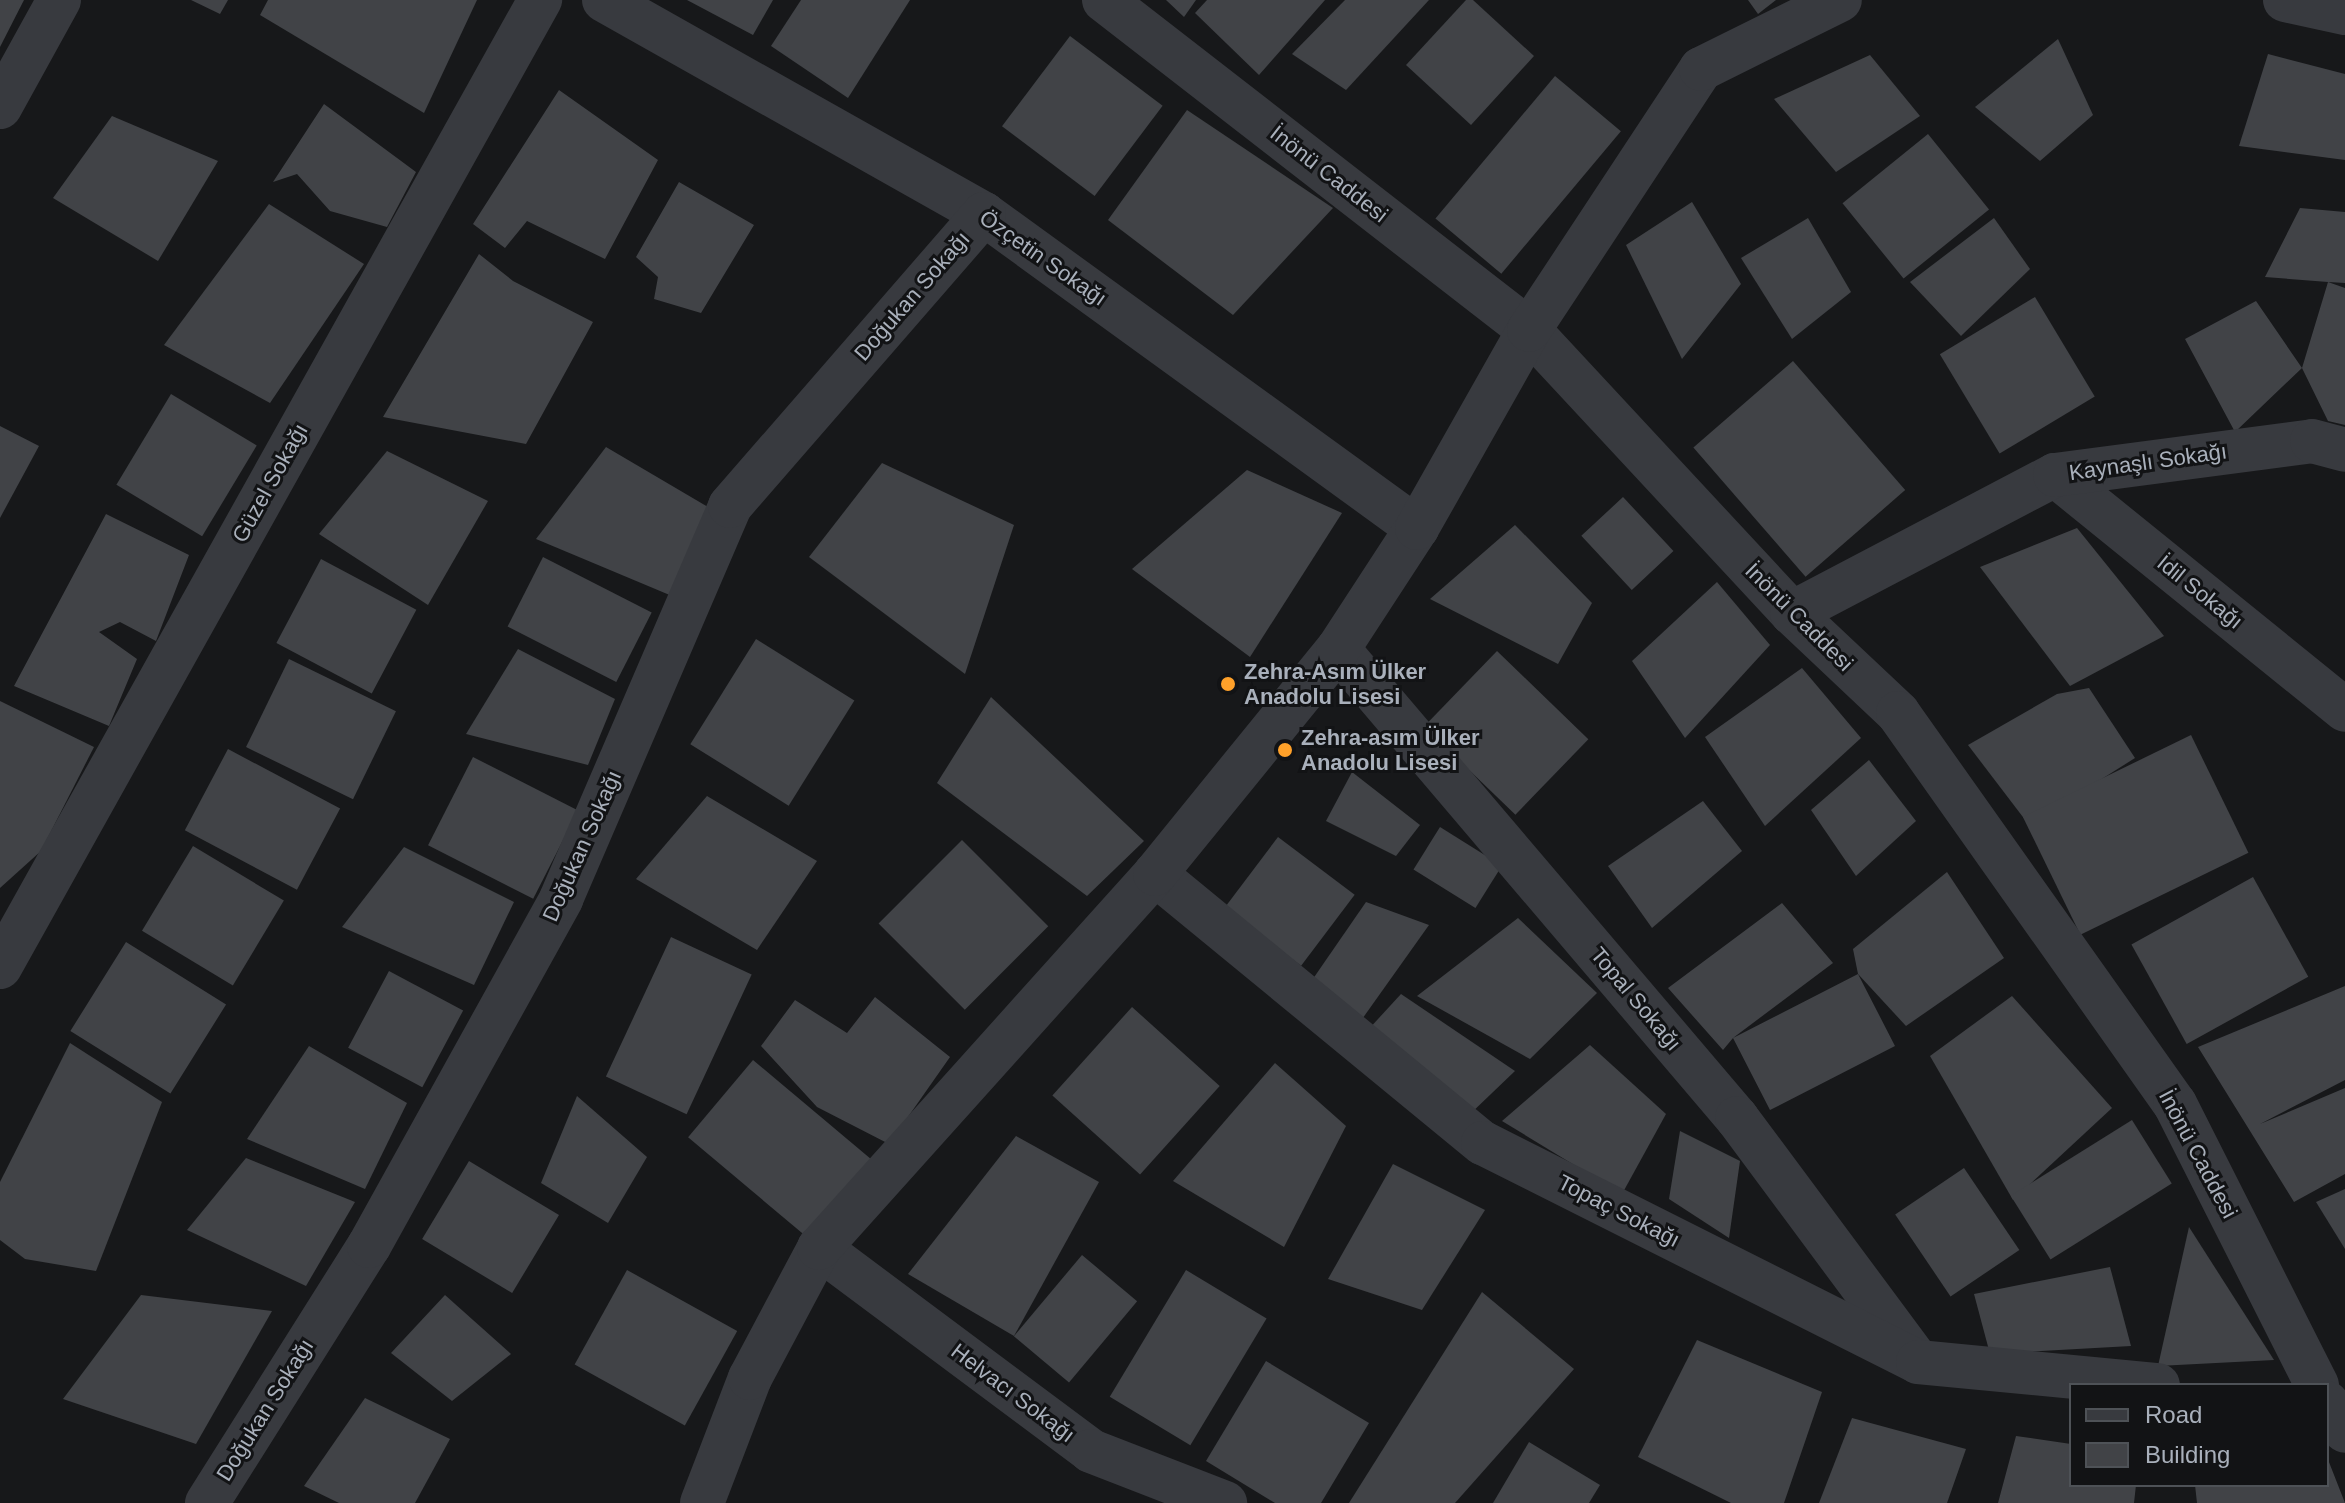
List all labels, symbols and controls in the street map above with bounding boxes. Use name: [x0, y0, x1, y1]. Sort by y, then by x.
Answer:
street label: İnönü Caddesi: [1265, 120, 1393, 228]
street label: Özçetin Sokağı: [974, 204, 1112, 312]
street label: Doğukan Sokağı: [849, 226, 975, 366]
street label: Güzel Sokağı: [226, 419, 314, 547]
street label: Kaynaşlı Sokağı: [2067, 438, 2229, 486]
street label: İdil Sokağı: [2152, 549, 2248, 635]
street label: İnönü Caddesi: [1740, 558, 1858, 676]
place label: Zehra-Asım Ülker Anadolu Lisesi: [1244, 658, 1426, 710]
marker: Zehra-Asım Ülker Anadolu Lisesi: [1219, 675, 1237, 693]
place label: Zehra-asım Ülker Anadolu Lisesi: [1301, 724, 1480, 776]
marker: Zehra-asım Ülker Anadolu Lisesi: [1276, 741, 1294, 759]
street label: Doğukan Sokağı: [537, 766, 627, 926]
street label: Topal Sokağı: [1585, 942, 1687, 1056]
street label: İnönü Caddesi: [2153, 1085, 2243, 1223]
street label: Topaç Sokağı: [1554, 1169, 1684, 1253]
street label: Doğukan Sokağı: [211, 1334, 319, 1486]
street label: Helvacı Sokağı: [946, 1338, 1080, 1448]
legend: [2069, 1383, 2329, 1487]
text: Road: [2145, 1401, 2202, 1428]
text: Building: [2145, 1441, 2230, 1468]

